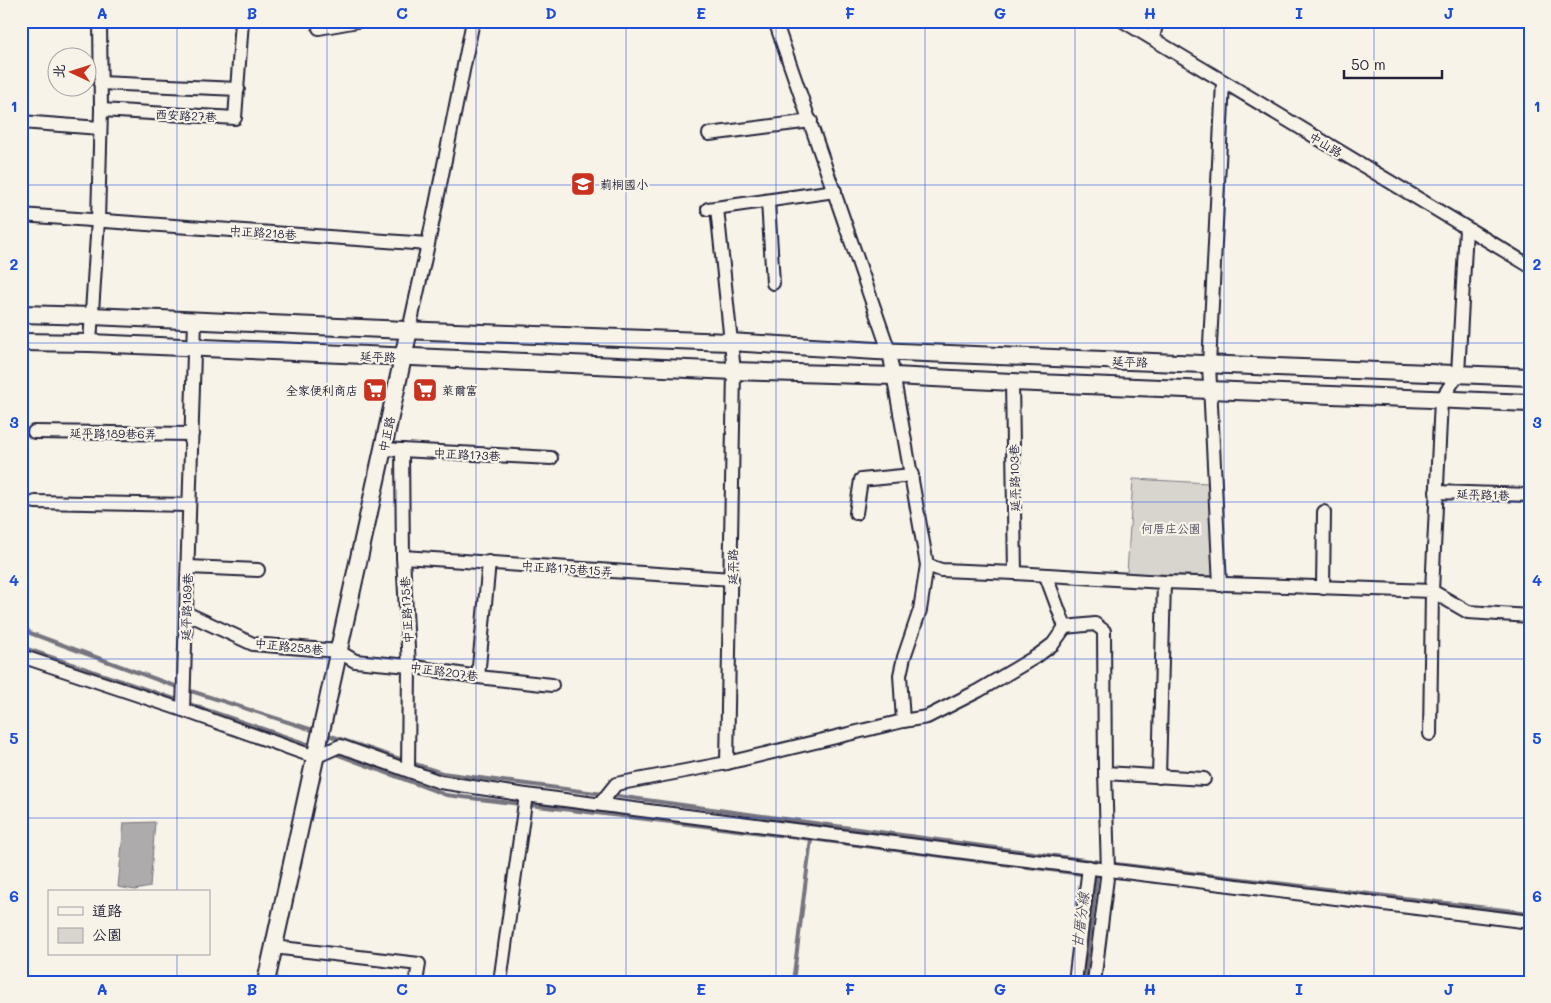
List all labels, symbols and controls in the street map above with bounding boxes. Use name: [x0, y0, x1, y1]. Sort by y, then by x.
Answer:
text: A: [96, 2, 108, 23]
text: B: [247, 2, 257, 23]
text: C: [396, 2, 408, 23]
text: D: [545, 2, 557, 23]
text: E: [696, 2, 706, 23]
text: F: [845, 2, 855, 23]
text: G: [994, 2, 1006, 23]
text: H: [1144, 2, 1156, 23]
text: I: [1295, 2, 1303, 23]
text: J: [1444, 2, 1454, 23]
north arrow: [48, 48, 98, 98]
scale bar: [1344, 48, 1441, 80]
text: 50 m: [1351, 54, 1386, 74]
text: 北: [49, 63, 68, 79]
text: 1: [10, 95, 18, 116]
text: 1: [1533, 95, 1541, 116]
street label: 西安路27巷: [155, 105, 217, 125]
street label: 中山路: [1306, 128, 1346, 160]
school or university icon: 莿桐國小: [570, 171, 596, 197]
place label: 莿桐國小: [600, 176, 648, 192]
street label: 中正路218巷: [229, 222, 297, 242]
text: 2: [10, 253, 19, 274]
text: 2: [1533, 253, 1542, 274]
street label: 延平路: [360, 347, 396, 365]
street label: 延平路: [1112, 352, 1148, 370]
supermarket icon: 全家便利商店: [362, 377, 388, 403]
supermarket icon: 萊爾富: [412, 377, 438, 403]
place label: 全家便利商店: [286, 382, 358, 398]
place label: 萊爾富: [442, 382, 478, 398]
text: 3: [9, 411, 19, 432]
text: 3: [1532, 411, 1542, 432]
street label: 中正路: [374, 415, 398, 453]
street label: 延平路189巷6弄: [69, 424, 157, 442]
street label: 中正路173巷: [433, 444, 501, 464]
street label: 延平路103巷: [1005, 444, 1023, 512]
street label: 延平路1巷: [1456, 485, 1510, 503]
park label: 何厝庄公園: [1141, 520, 1201, 536]
street label: 延平路: [724, 549, 740, 585]
street label: 中正路175巷15弄: [521, 557, 613, 579]
text: 4: [9, 569, 19, 590]
text: 4: [1532, 569, 1542, 590]
street label: 延平路189巷: [177, 573, 195, 641]
street label: 中正路175巷: [396, 576, 416, 644]
street label: 中正路258巷: [254, 634, 324, 658]
street label: 中正路207巷: [409, 658, 479, 684]
text: 5: [9, 727, 19, 748]
text: 5: [1532, 727, 1542, 748]
text: 6: [9, 885, 19, 906]
text: 6: [1532, 885, 1542, 906]
legend: [48, 890, 210, 956]
water label: 甘厝分線: [1067, 890, 1093, 949]
text: 道路: [92, 900, 122, 920]
text: 公園: [92, 924, 122, 944]
text: A: [96, 978, 108, 999]
text: B: [247, 978, 257, 999]
text: C: [396, 978, 408, 999]
text: D: [545, 978, 557, 999]
text: E: [696, 978, 706, 999]
text: F: [845, 978, 855, 999]
text: G: [994, 978, 1006, 999]
text: H: [1144, 978, 1156, 999]
text: I: [1295, 978, 1303, 999]
text: J: [1444, 978, 1454, 999]

